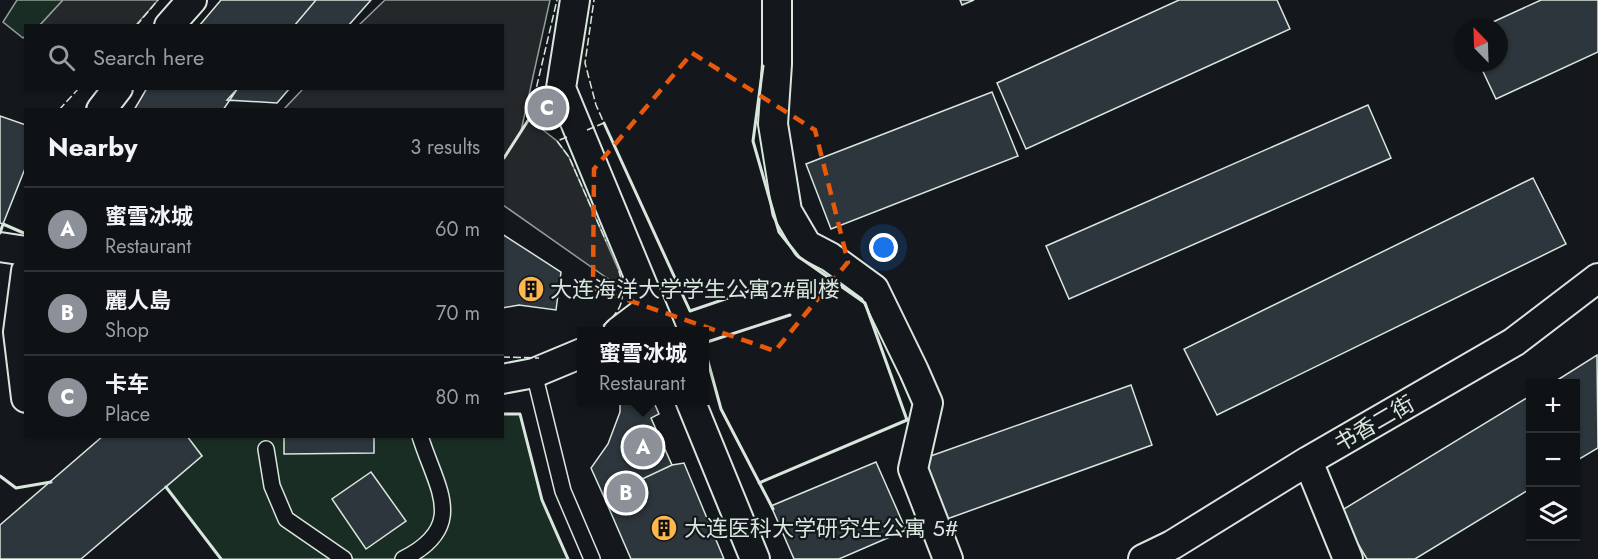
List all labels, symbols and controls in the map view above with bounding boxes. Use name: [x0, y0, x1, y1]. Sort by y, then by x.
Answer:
north arrow: [1454, 18, 1508, 72]
search box: [24, 24, 504, 90]
icon: search: [45, 41, 78, 74]
text: Search here: [93, 41, 204, 73]
pin: C: [528, 86, 566, 130]
text: Nearby: [48, 128, 137, 166]
text: 3 results: [410, 133, 480, 162]
text: 蜜雪冰城: [105, 200, 193, 232]
text: A: [60, 215, 75, 244]
text: 60 m: [435, 215, 480, 244]
text: Restaurant: [105, 232, 191, 261]
your location: [869, 233, 898, 262]
place label: 大连海洋大学学生公寓2#副楼: [550, 273, 840, 305]
building icon: 大连海洋大学学生公寓2#副楼: [516, 274, 546, 304]
text: 麗人島: [105, 284, 171, 316]
text: B: [61, 299, 74, 328]
text: 70 m: [436, 299, 480, 328]
text: Shop: [105, 316, 149, 345]
popup: [577, 327, 709, 405]
text: 蜜雪冰城: [599, 337, 687, 369]
text: 卡车: [105, 368, 149, 400]
text: Restaurant: [599, 369, 685, 398]
map controls: [1526, 379, 1580, 541]
button: +: [1526, 379, 1580, 433]
text: C: [60, 383, 75, 412]
text: 80 m: [435, 383, 480, 412]
street label: 书香二街: [1328, 387, 1420, 459]
text: Place: [105, 400, 150, 429]
pin: A: [624, 424, 662, 470]
button: −: [1526, 433, 1580, 487]
pin: B: [606, 470, 646, 516]
button: layers: [1526, 487, 1580, 541]
place label: 大连医科大学研究生公寓 5#: [684, 512, 958, 544]
building icon: 大连医科大学研究生公寓 5#: [649, 513, 679, 543]

